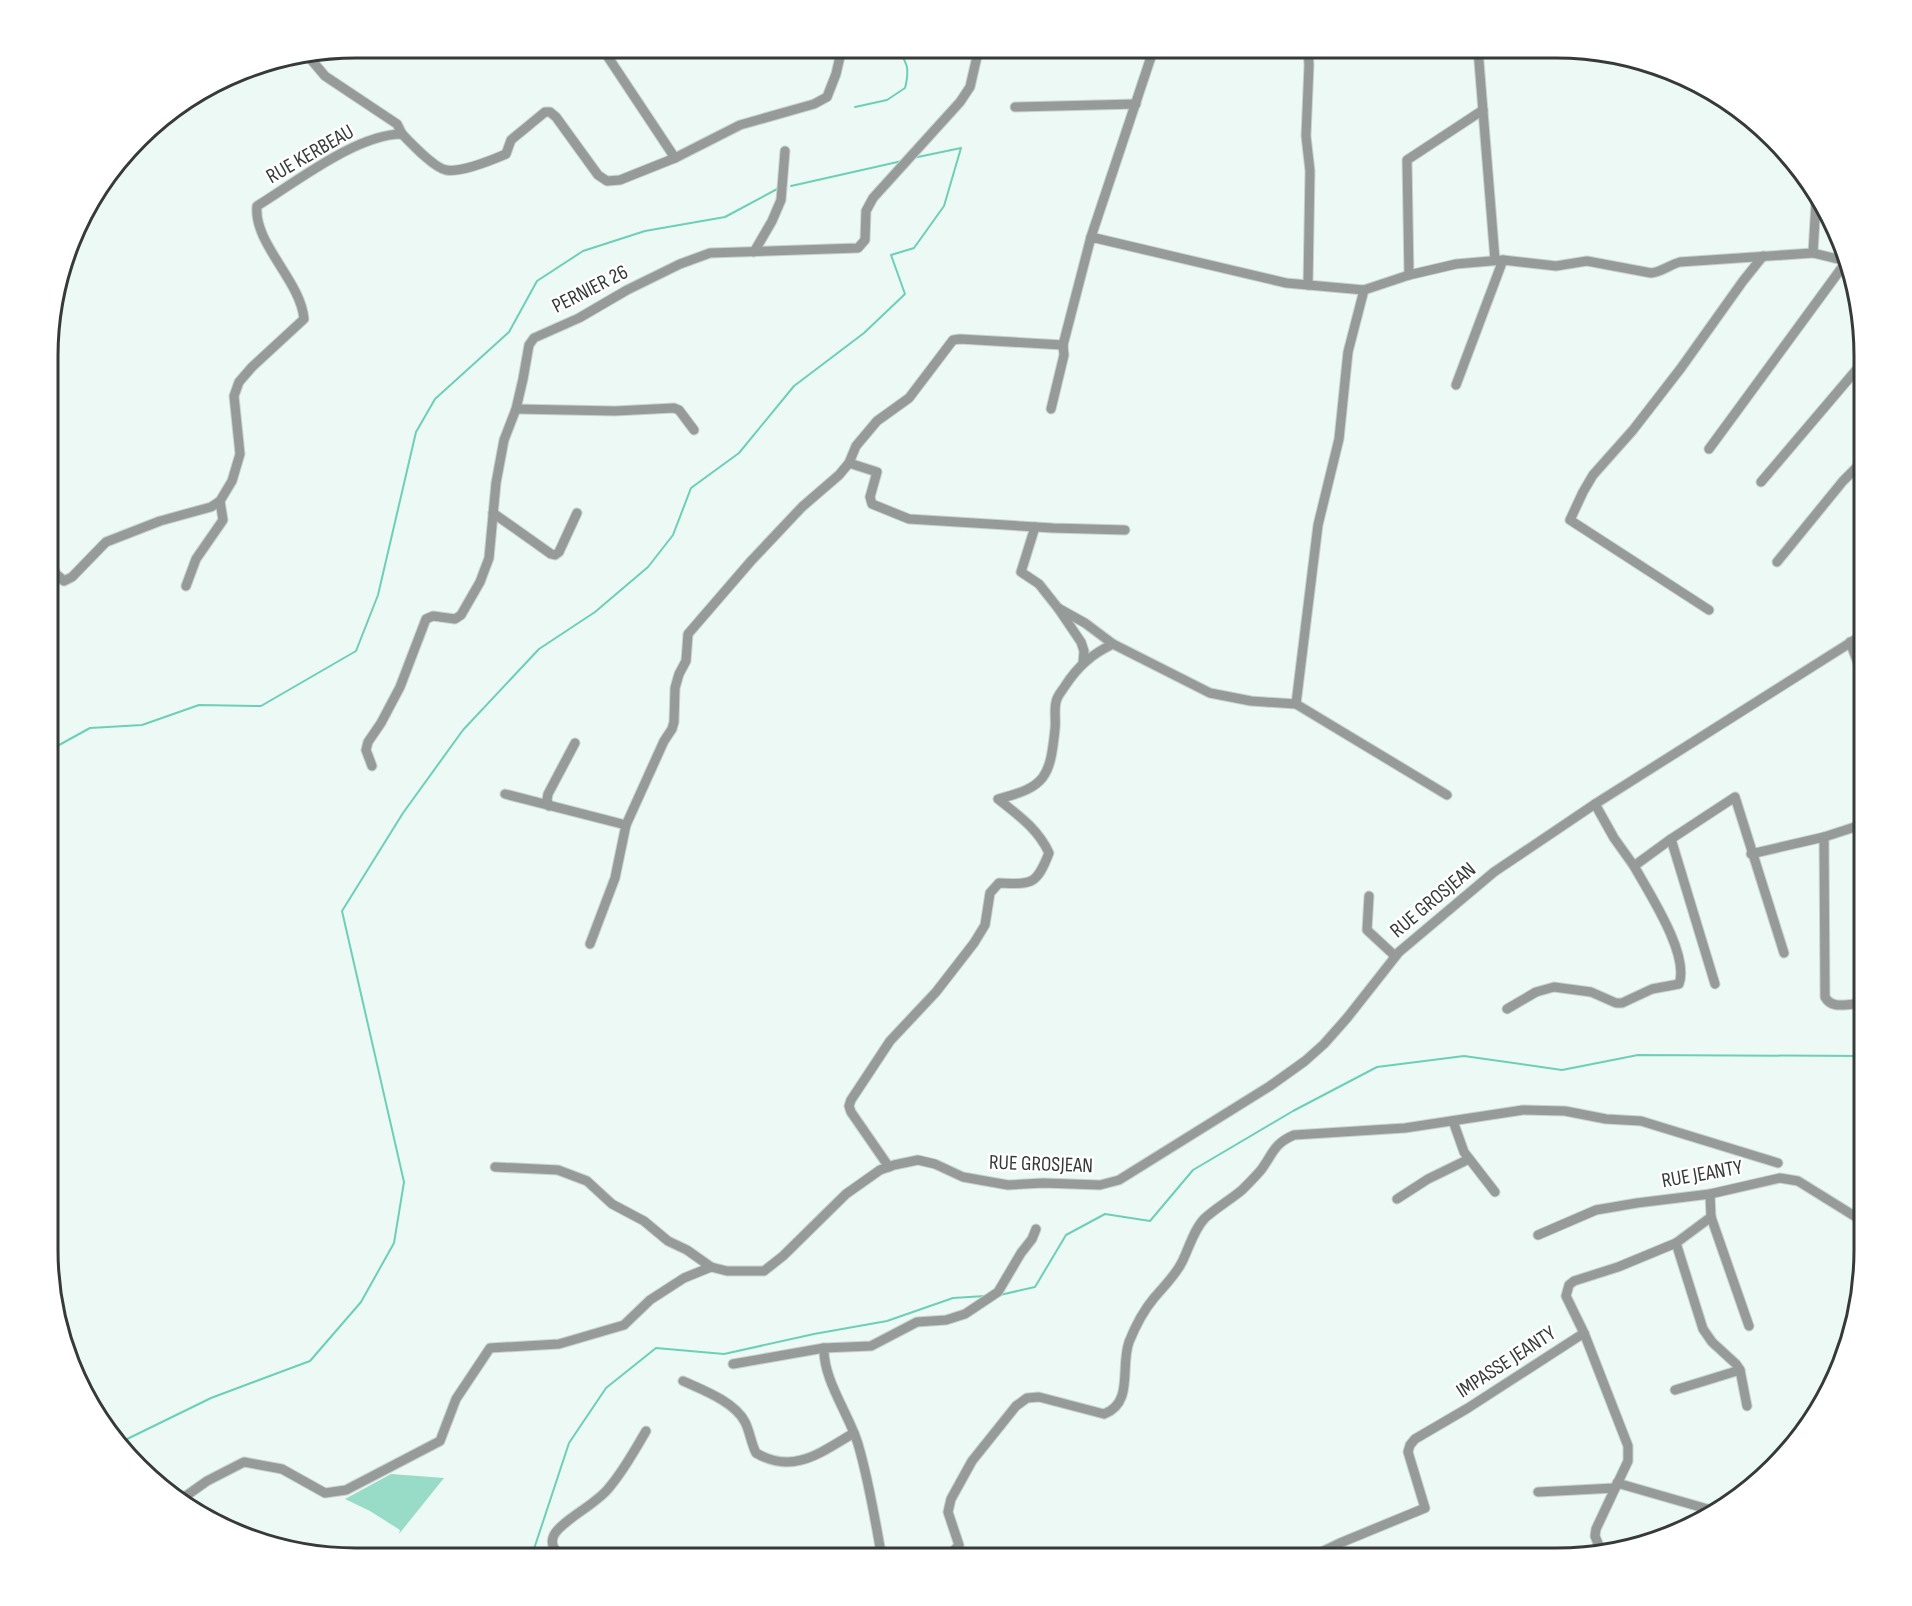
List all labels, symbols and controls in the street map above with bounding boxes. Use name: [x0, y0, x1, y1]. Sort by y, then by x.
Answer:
street label: RUE KERBEAU: [262, 119, 358, 189]
street label: PERNIER 26: [548, 259, 632, 319]
street label: RUE GROSJEAN: [1385, 857, 1481, 943]
street label: RUE GROSJEAN: [989, 1150, 1093, 1178]
street label: RUE JEANTY: [1660, 1155, 1745, 1193]
street label: IMPASSE JEANTY: [1452, 1320, 1561, 1403]

